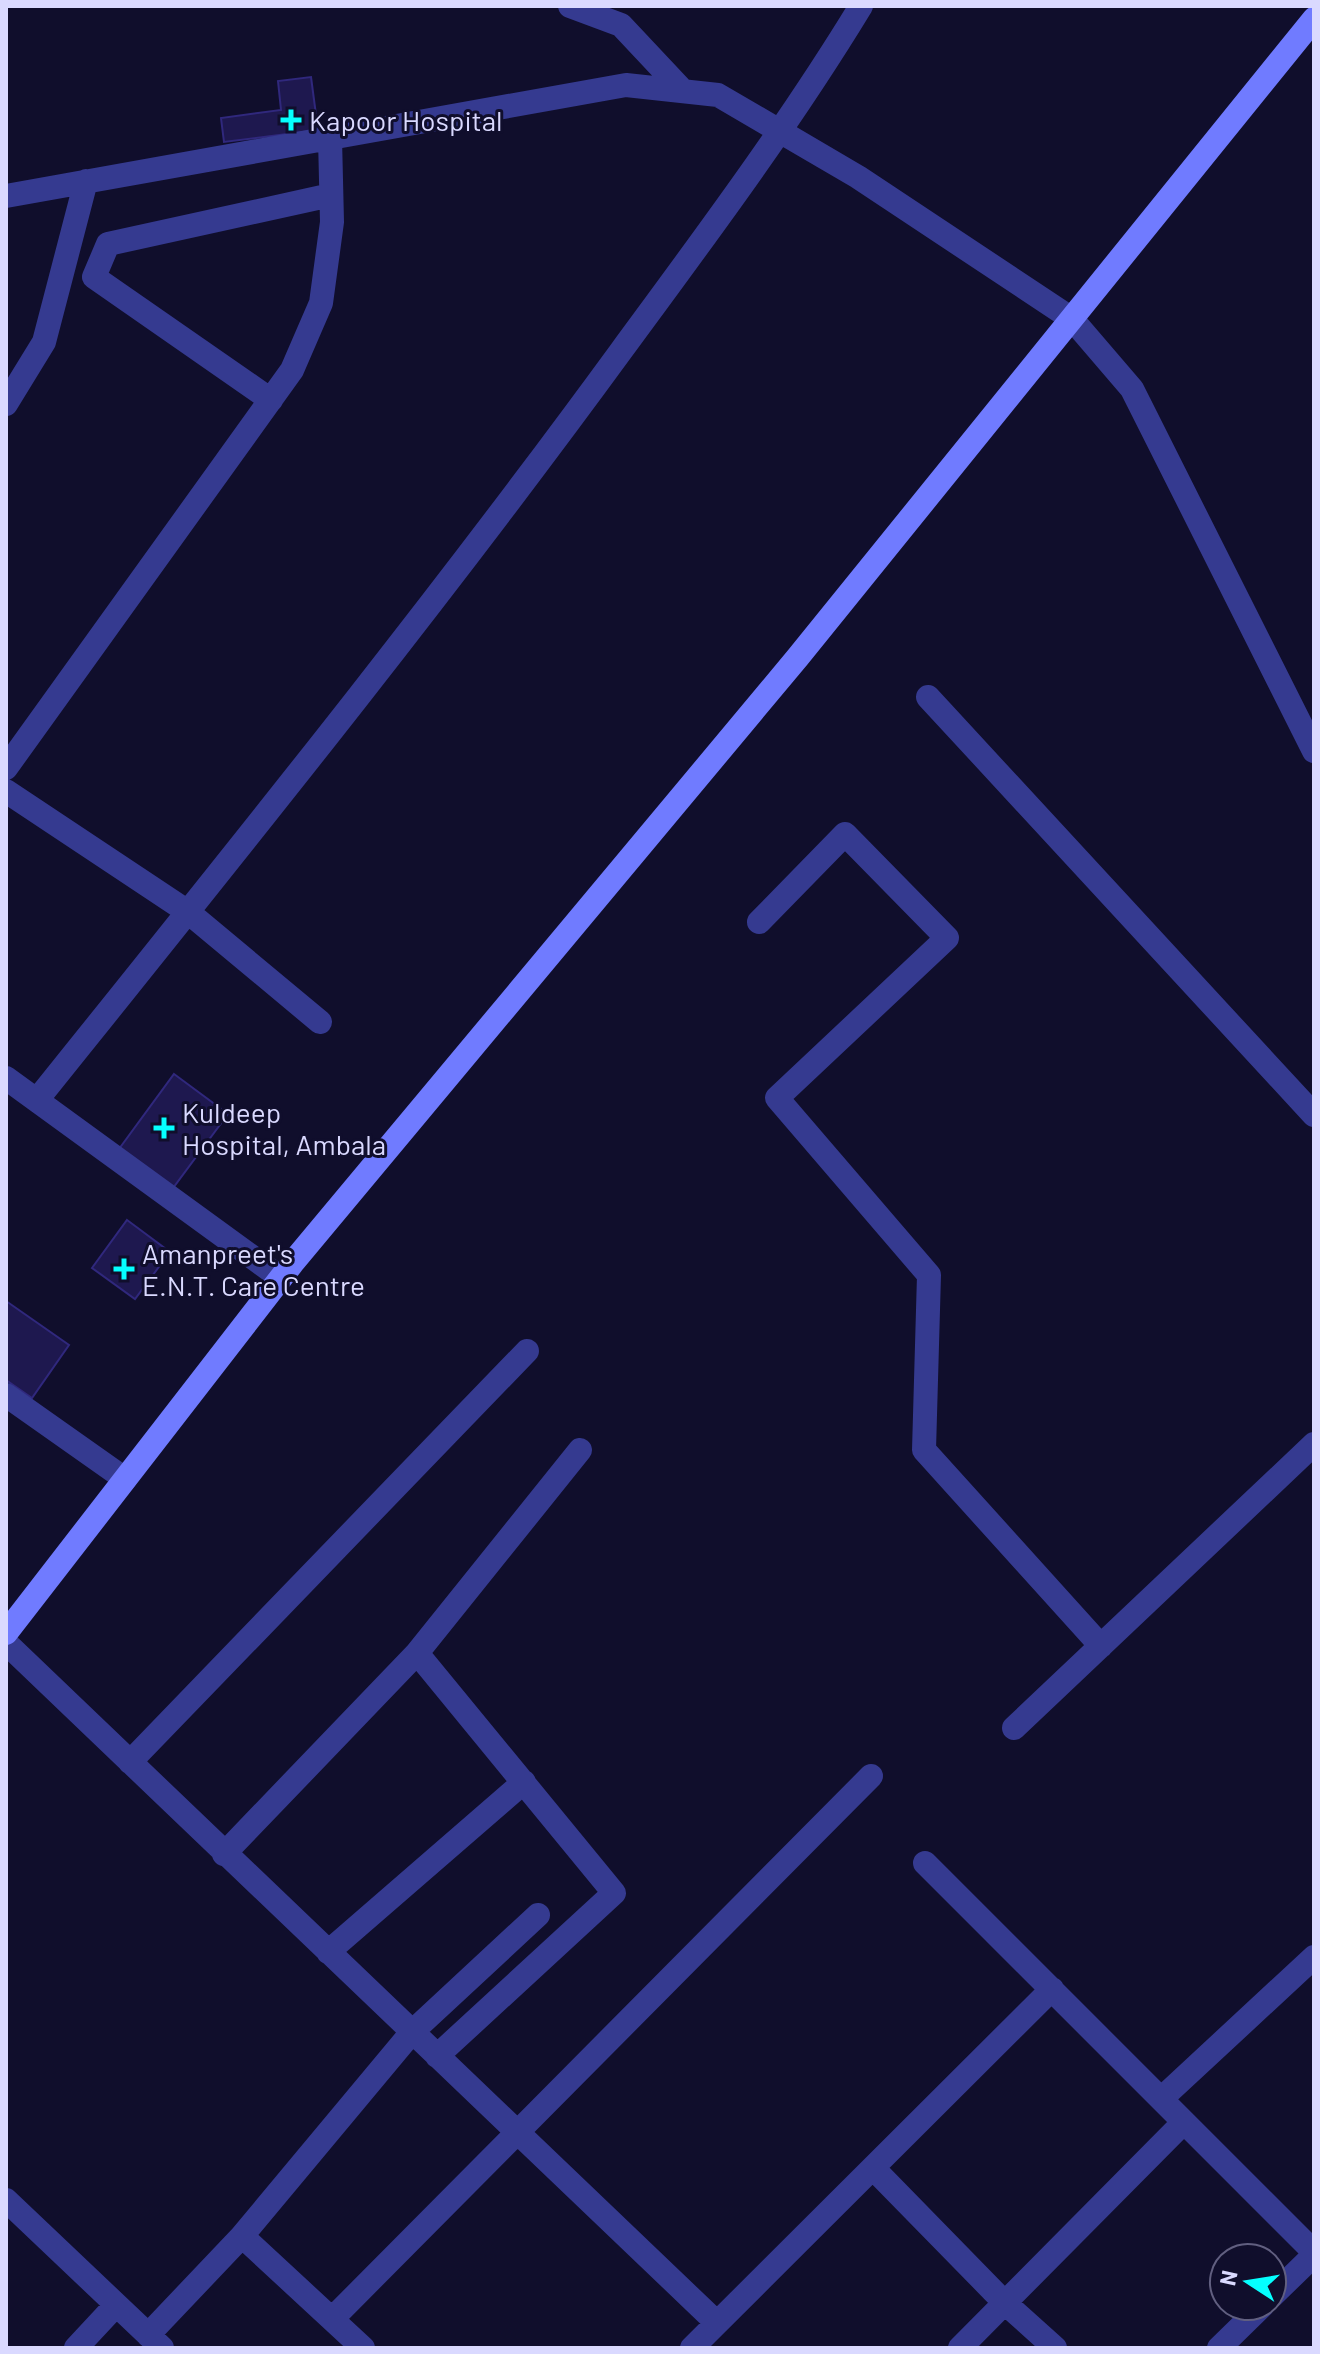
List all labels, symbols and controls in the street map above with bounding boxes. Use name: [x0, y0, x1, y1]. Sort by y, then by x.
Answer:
place label: Kapoor Hospital: [309, 103, 503, 137]
marker: Kapoor Hospital: [280, 109, 302, 131]
place label: Kuldeep Hospital, Ambala: [182, 1095, 386, 1161]
marker: Kuldeep Hospital, Ambala: [153, 1117, 175, 1139]
place label: Amanpreet's E.N.T. Care Centre: [142, 1236, 365, 1302]
marker: Amanpreet's E.N.T. Care Centre: [113, 1258, 135, 1280]
north arrow: [1208, 2242, 1288, 2322]
text: N: [1213, 2268, 1242, 2287]

